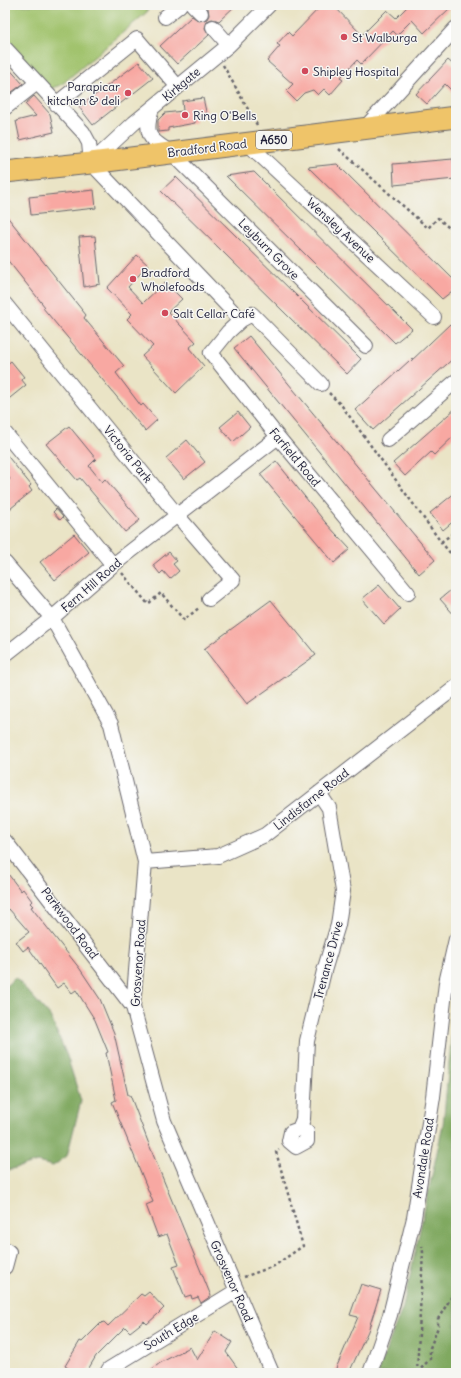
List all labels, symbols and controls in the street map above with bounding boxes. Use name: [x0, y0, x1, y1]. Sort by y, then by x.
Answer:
place label: St Walburga: [352, 30, 418, 45]
marker: St Walburga: [339, 32, 349, 42]
street label: Kirkgate: [159, 64, 203, 104]
place label: Shipley Hospital: [313, 64, 399, 79]
marker: Shipley Hospital: [300, 66, 310, 76]
place label: Parapicar kitchen & deli: [47, 79, 120, 108]
marker: Parapicar kitchen & deli: [123, 88, 133, 98]
place label: Ring O'Bells: [193, 108, 257, 123]
marker: Ring O'Bells: [180, 110, 190, 120]
road number: A650: [256, 131, 292, 149]
street label: Bradford Road: [166, 136, 248, 160]
street label: Wensley Avenue: [304, 194, 378, 266]
street label: Leyburn Grove: [235, 215, 303, 283]
place label: Bradford Wholefoods: [141, 265, 205, 294]
marker: Bradford Wholefoods: [128, 274, 138, 284]
place label: Salt Cellar Café: [173, 306, 255, 321]
marker: Salt Cellar Café: [160, 308, 170, 318]
street label: Victoria Park: [100, 422, 156, 486]
street label: Farfield Road: [266, 425, 324, 489]
street label: Fern Hill Road: [58, 555, 124, 615]
street label: Lindisfarne Road: [270, 765, 352, 833]
street label: Parkwood Road: [38, 884, 102, 962]
street label: Grosvenor Road: [127, 919, 149, 1007]
street label: Trenance Drive: [310, 919, 346, 1001]
street label: Avondale Road: [409, 1117, 437, 1199]
street label: Grosvenor Road: [207, 1238, 257, 1324]
street label: South Edge: [141, 1309, 201, 1353]

